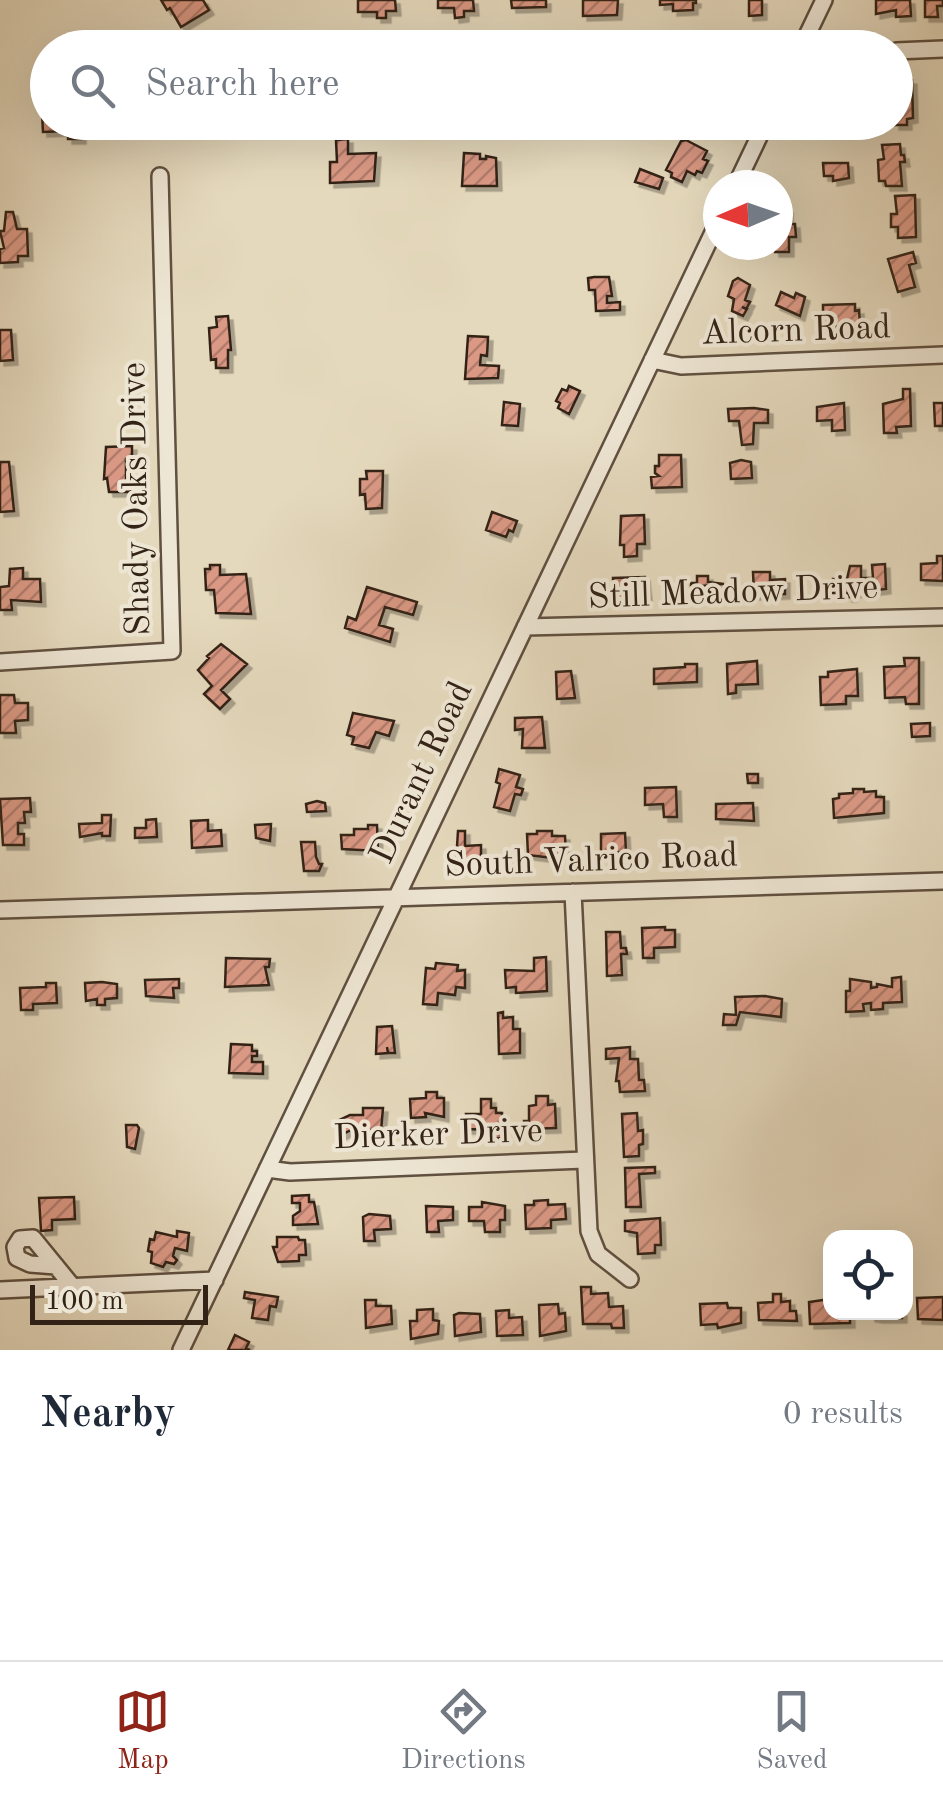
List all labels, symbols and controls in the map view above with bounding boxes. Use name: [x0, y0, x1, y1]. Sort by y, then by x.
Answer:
search box: [30, 30, 913, 140]
icon: search: [65, 58, 120, 113]
text: Search here: [145, 66, 340, 104]
north arrow: [703, 170, 793, 260]
street label: Alcorn Road: [701, 310, 891, 352]
street label: Shady Oaks Drive: [117, 362, 157, 636]
street label: Still Meadow Drive: [587, 570, 879, 616]
street label: Durant Road: [365, 677, 479, 869]
street label: South Valrico Road: [443, 838, 739, 884]
street label: Dierker Drive: [333, 1114, 543, 1156]
map controls: [823, 1230, 913, 1320]
button: locate: [823, 1230, 913, 1320]
scale bar: [30, 1280, 208, 1324]
text: 100 m: [45, 1288, 124, 1316]
text: Nearby: [40, 1394, 176, 1436]
text: 0 results: [783, 1399, 903, 1431]
tab: Map: [115, 1684, 170, 1779]
tab: Directions: [401, 1684, 526, 1779]
tab: Saved: [756, 1684, 828, 1779]

